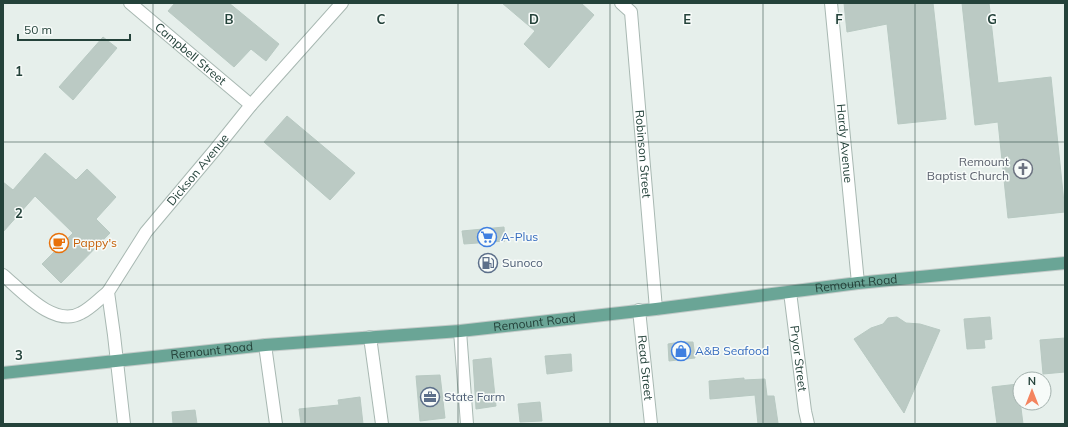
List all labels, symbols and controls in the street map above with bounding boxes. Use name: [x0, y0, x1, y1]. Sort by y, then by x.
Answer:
text: B: [225, 11, 234, 27]
text: C: [377, 11, 386, 27]
text: D: [529, 11, 539, 27]
text: E: [683, 11, 691, 27]
text: F: [835, 11, 843, 27]
text: G: [987, 11, 997, 27]
scale bar: [18, 16, 130, 42]
street label: Campbell Street: [152, 19, 229, 88]
text: 50 m: [24, 22, 52, 37]
text: 1: [15, 63, 23, 79]
street label: Hardy Avenue: [834, 103, 856, 183]
street label: Robinson Street: [632, 109, 655, 199]
street label: Dickson Avenue: [163, 131, 232, 208]
place label: Remount Baptist Church: [927, 154, 1009, 183]
church icon: Remount Baptist Church: [1012, 158, 1034, 180]
text: 2: [15, 205, 23, 221]
supermarket icon: A-Plus: [476, 226, 498, 248]
place label: A-Plus: [501, 229, 538, 244]
cafe icon: Pappy's: [48, 232, 70, 254]
place label: Pappy's: [73, 235, 117, 250]
fuel station icon: Sunoco: [477, 252, 499, 274]
place label: Sunoco: [502, 255, 543, 270]
street label: Remount Road: [814, 271, 898, 295]
street label: Remount Road: [492, 310, 576, 334]
street label: Pryor Street: [787, 325, 810, 392]
street label: Read Street: [635, 334, 656, 401]
street label: Remount Road: [170, 338, 254, 362]
shop icon: A&B Seafood: [670, 340, 692, 362]
place label: A&B Seafood: [695, 343, 769, 358]
text: 3: [15, 347, 23, 363]
north arrow: [1012, 371, 1052, 411]
text: N: [1028, 374, 1036, 388]
office icon: State Farm: [419, 386, 441, 408]
place label: State Farm: [444, 389, 505, 404]

